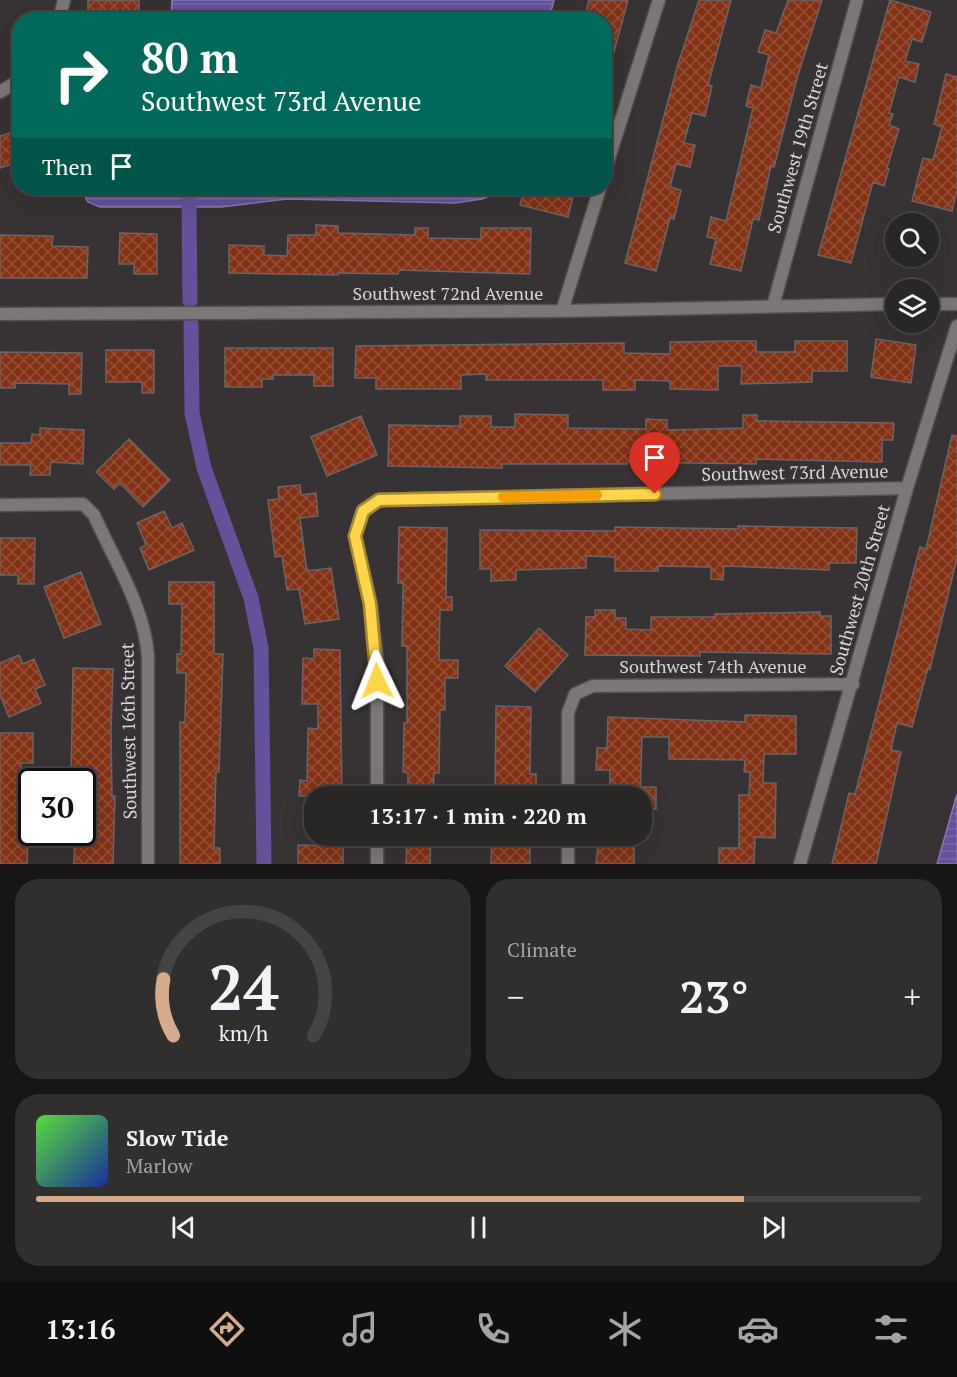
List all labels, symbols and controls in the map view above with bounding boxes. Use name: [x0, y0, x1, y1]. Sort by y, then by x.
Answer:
text: 80 m: [141, 29, 239, 85]
icon: right: [42, 36, 120, 114]
street label: Southwest 19th Street: [761, 59, 833, 236]
text: Southwest 73rd Avenue: [141, 83, 422, 119]
icon: arrive: [105, 150, 138, 183]
text: Then: [42, 152, 93, 181]
map controls: [885, 213, 939, 333]
button: search: [885, 213, 939, 267]
button: layers: [885, 279, 939, 333]
street label: Southwest 72nd Avenue: [353, 281, 543, 305]
pin: [629, 432, 680, 494]
icon: arrive: [638, 441, 671, 474]
street label: Southwest 73rd Avenue: [701, 458, 889, 486]
street label: Southwest 20th Street: [823, 501, 895, 678]
street label: Southwest 16th Street: [114, 642, 142, 820]
position arrow: [345, 649, 409, 713]
street label: Southwest 74th Avenue: [619, 654, 807, 678]
speed limit sign: 30: [18, 768, 96, 846]
text: 13:17 · 1 min · 220 m: [369, 801, 587, 830]
text: Climate: [507, 936, 577, 963]
text: 24: [208, 945, 278, 1028]
text: 23°: [679, 966, 749, 1026]
text: −: [507, 975, 525, 1018]
text: +: [903, 975, 921, 1018]
text: km/h: [218, 1019, 268, 1047]
text: Slow Tide: [126, 1123, 229, 1152]
text: Marlow: [126, 1152, 193, 1179]
icon: previous: [167, 1211, 200, 1244]
icon: pause: [462, 1211, 495, 1244]
icon: next: [757, 1211, 790, 1244]
icon: directions: [206, 1308, 248, 1350]
icon: music: [339, 1308, 381, 1350]
icon: phone: [472, 1308, 514, 1350]
icon: climate: [604, 1308, 646, 1350]
icon: car: [737, 1308, 779, 1350]
icon: filters: [870, 1308, 912, 1350]
text: 13:16: [45, 1311, 116, 1347]

